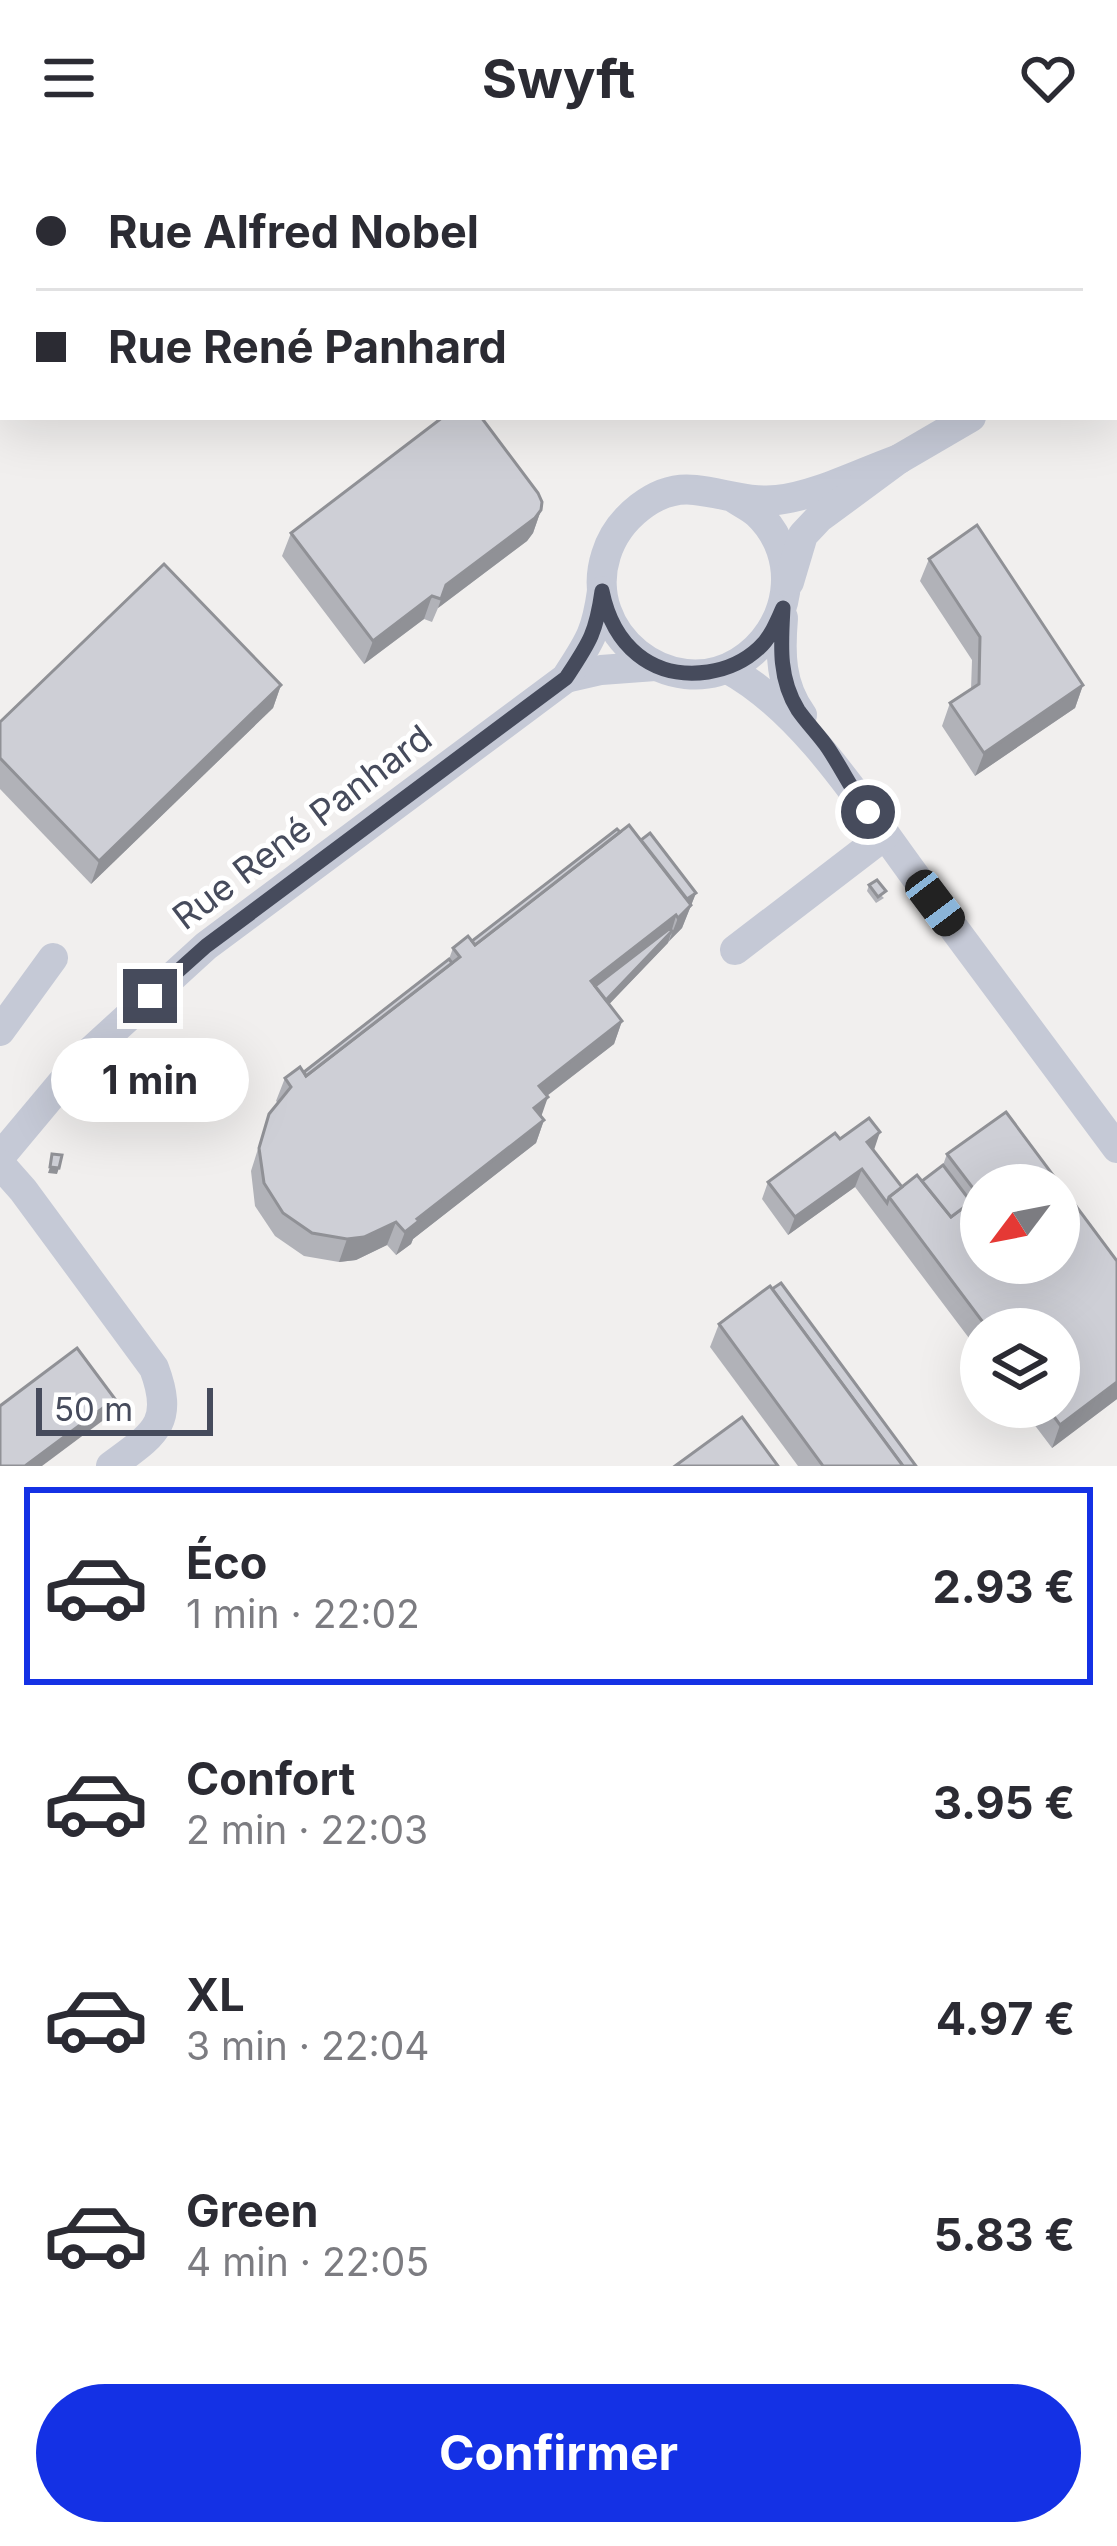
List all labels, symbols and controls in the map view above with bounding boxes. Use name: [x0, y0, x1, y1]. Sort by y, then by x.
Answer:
icon: menu: [36, 45, 102, 111]
icon: heart: [1015, 45, 1081, 111]
text: Swyft: [482, 46, 635, 111]
text: Rue Alfred Nobel: [108, 204, 479, 259]
text: Rue René Panhard: [108, 319, 507, 374]
street label: Rue René Panhard: [164, 715, 440, 939]
route start: [841, 785, 895, 839]
car: [899, 863, 971, 943]
route end: [123, 969, 177, 1023]
callout: 1 min: [51, 1038, 249, 1122]
text: 1 min: [102, 1056, 198, 1103]
north arrow: [960, 1164, 1080, 1284]
map controls: [960, 1164, 1080, 1428]
button: layers: [960, 1308, 1080, 1428]
scale bar: [36, 1382, 213, 1435]
text: 50 m: [54, 1389, 133, 1429]
icon: car: [42, 1532, 150, 1640]
text: Éco: [186, 1535, 267, 1590]
text: 2.93 €: [932, 1559, 1075, 1614]
text: 1 min · 22:02: [186, 1590, 420, 1637]
icon: car: [42, 1748, 150, 1856]
text: Confort: [186, 1751, 355, 1806]
text: 3.95 €: [933, 1775, 1075, 1830]
text: 2 min · 22:03: [186, 1806, 428, 1853]
icon: car: [42, 1964, 150, 2072]
text: XL: [186, 1967, 245, 2022]
text: 4.97 €: [936, 1991, 1075, 2046]
text: 3 min · 22:04: [186, 2022, 429, 2069]
icon: car: [42, 2180, 150, 2288]
text: Green: [186, 2183, 319, 2238]
text: 5.83 €: [934, 2207, 1075, 2262]
text: 4 min · 22:05: [186, 2238, 429, 2285]
button: Confirmer: [36, 2384, 1081, 2522]

